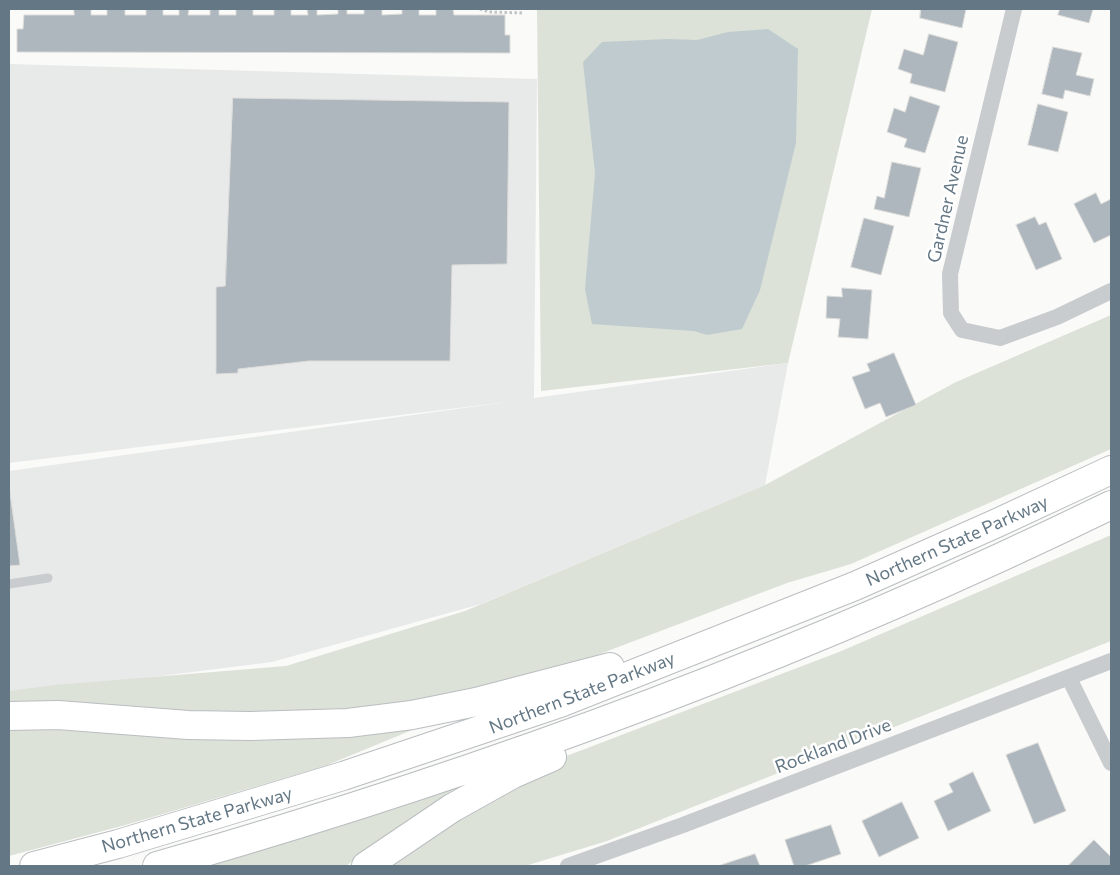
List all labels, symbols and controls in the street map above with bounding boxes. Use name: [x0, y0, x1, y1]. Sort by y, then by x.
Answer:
street label: Gardner Avenue: [923, 133, 973, 265]
street label: Northern State Parkway: [862, 491, 1052, 591]
street label: Northern State Parkway: [486, 648, 678, 738]
street label: Rockland Drive: [772, 714, 894, 778]
street label: Northern State Parkway: [99, 782, 295, 858]

